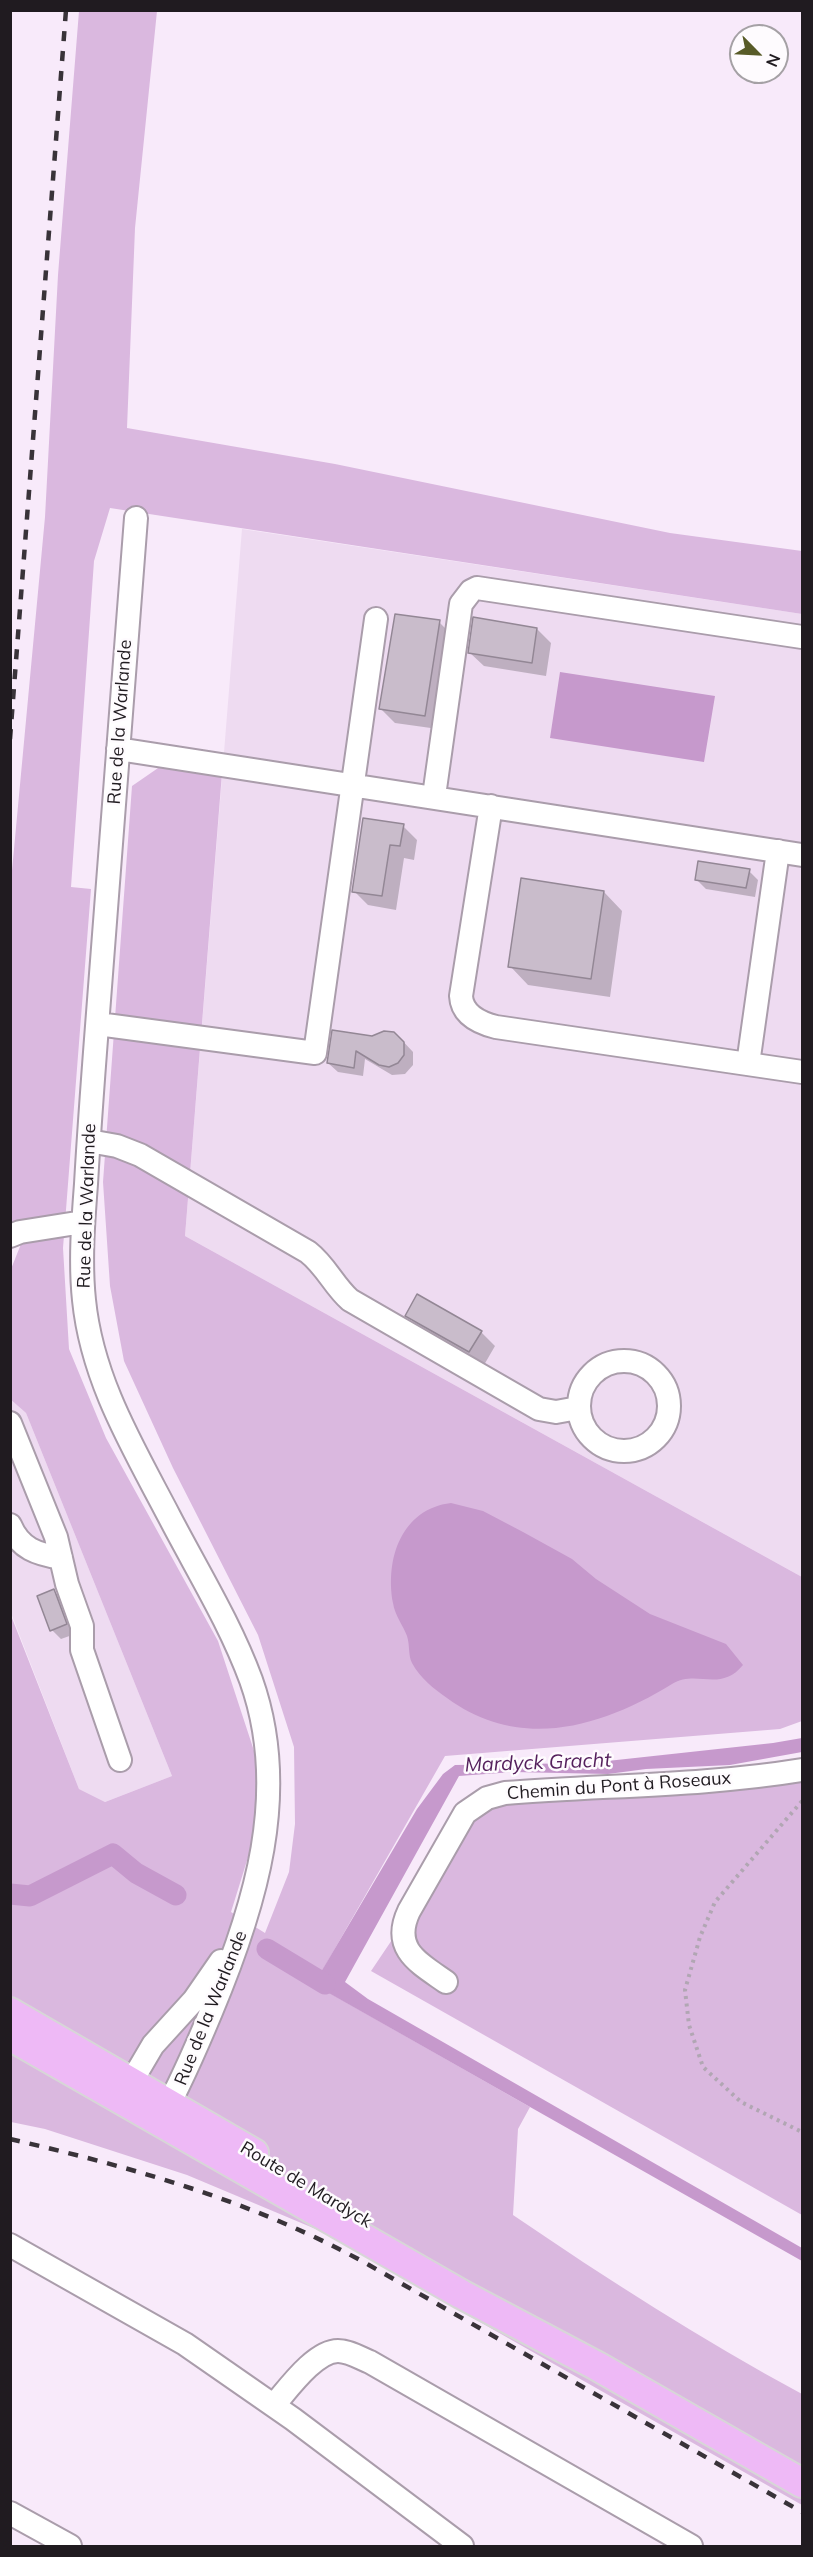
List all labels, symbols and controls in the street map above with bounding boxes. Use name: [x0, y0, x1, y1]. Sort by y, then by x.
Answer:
north arrow: [729, 24, 789, 84]
text: N: [762, 51, 785, 70]
street label: Rue de la Warlande: [103, 639, 137, 805]
street label: Rue de la Warlande: [73, 1123, 101, 1289]
water label: Mardyck Gracht: [464, 1748, 612, 1778]
street label: Chemin du Pont à Roseaux: [506, 1767, 732, 1805]
street label: Rue de la Warlande: [170, 1927, 252, 2089]
street label: Route de Mardyck: [236, 2137, 376, 2233]

